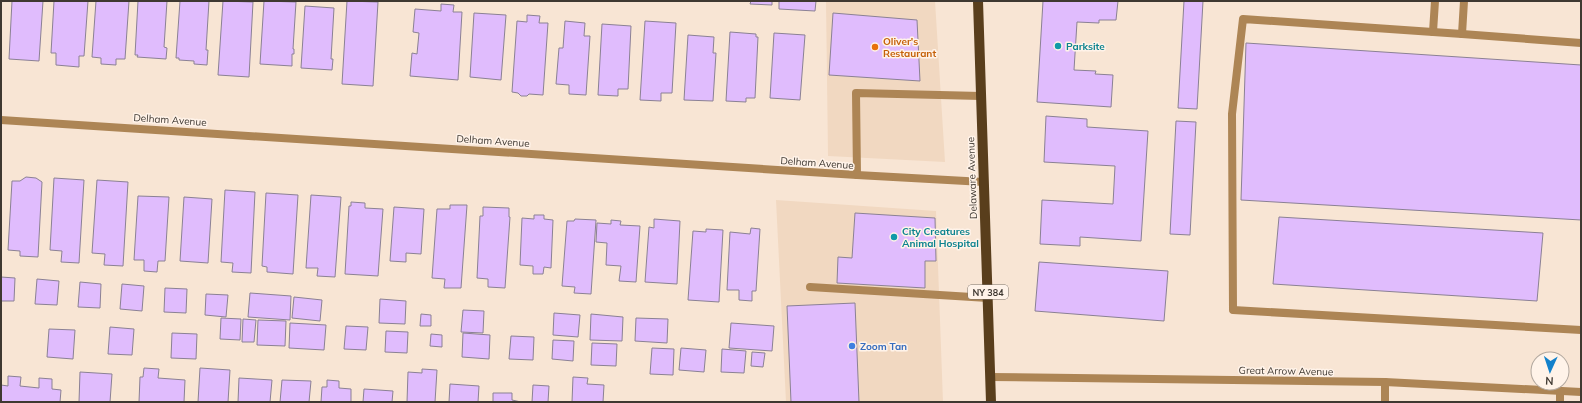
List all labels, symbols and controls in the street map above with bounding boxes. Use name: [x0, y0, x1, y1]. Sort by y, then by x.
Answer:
place label: Oliver's Restaurant: [883, 35, 936, 60]
place label: Parksite: [1066, 40, 1105, 53]
marker: Parksite: [1053, 41, 1063, 51]
marker: Oliver's Restaurant: [870, 42, 880, 52]
street label: Delham Avenue: [133, 111, 207, 129]
street label: Delham Avenue: [456, 132, 530, 150]
street label: Delaware Avenue: [964, 137, 980, 219]
street label: Delham Avenue: [780, 154, 854, 172]
place label: City Creatures Animal Hospital: [902, 225, 979, 250]
marker: City Creatures Animal Hospital: [889, 232, 899, 242]
road number: NY 384: [968, 285, 1008, 299]
place label: Zoom Tan: [860, 340, 907, 353]
marker: Zoom Tan: [847, 341, 857, 351]
north arrow: [1530, 351, 1570, 391]
street label: Great Arrow Avenue: [1239, 364, 1333, 378]
text: N: [1545, 374, 1554, 388]

